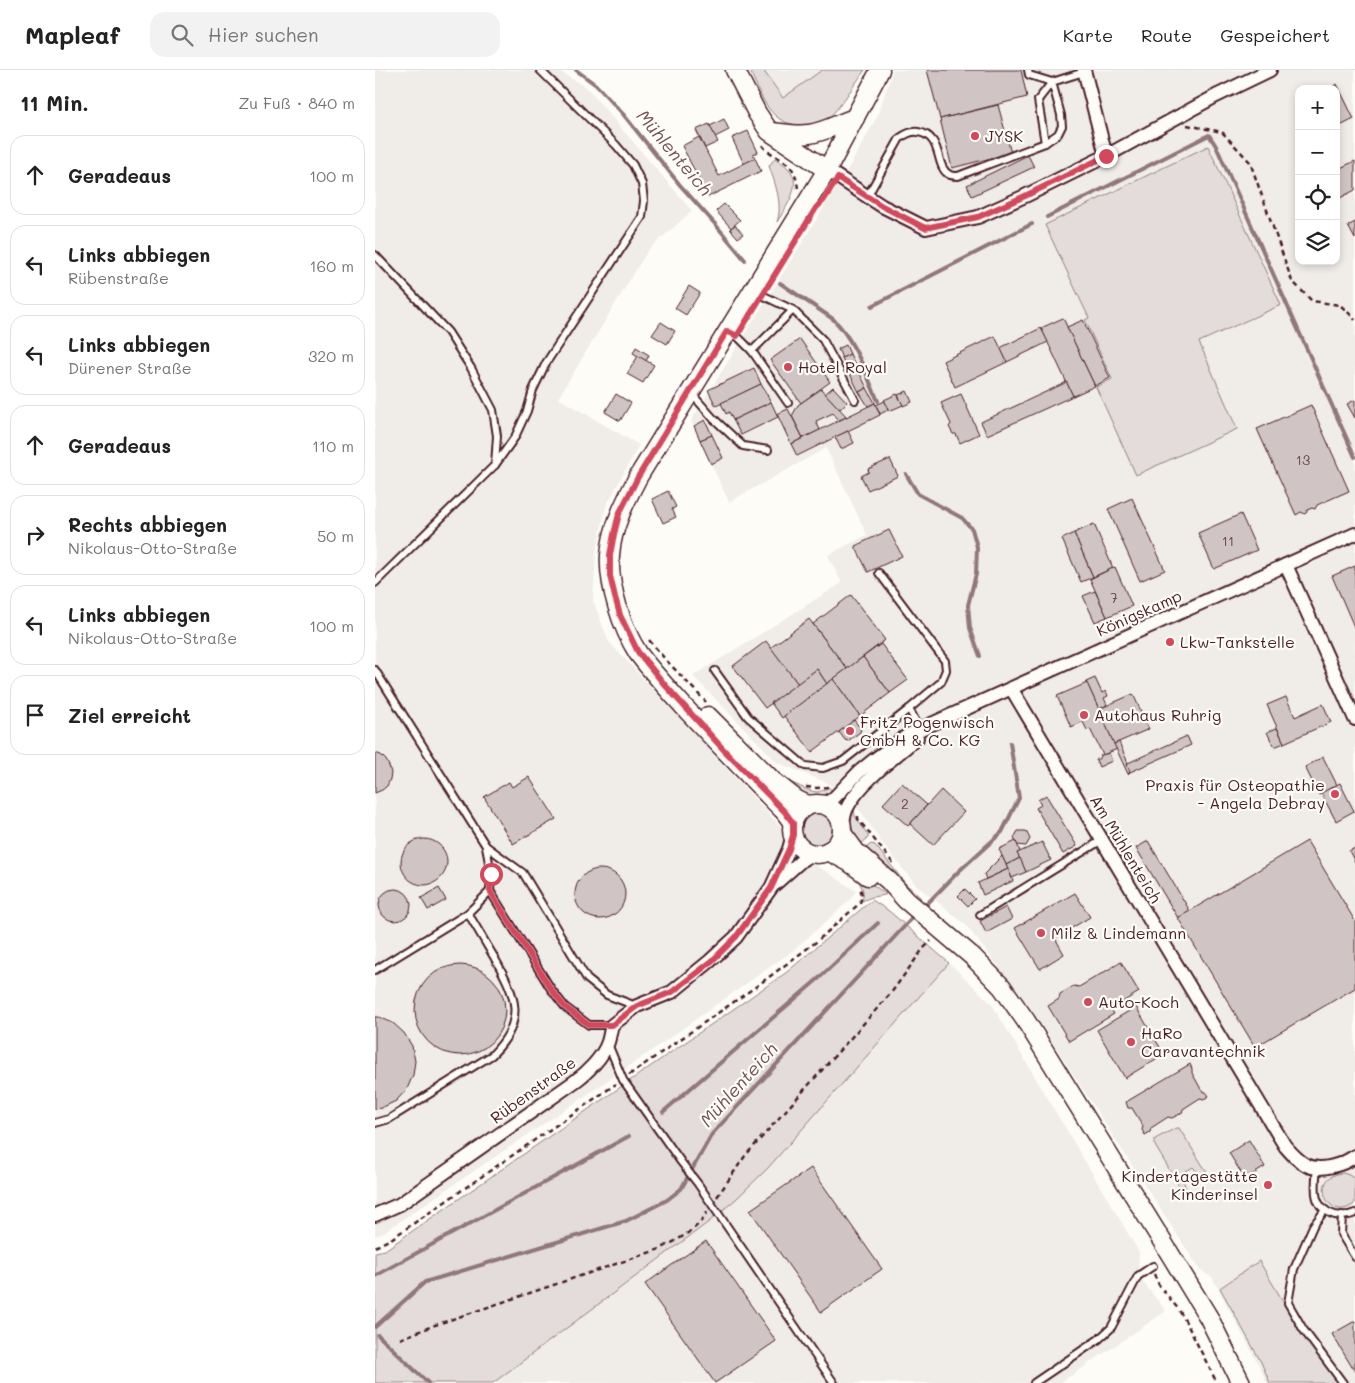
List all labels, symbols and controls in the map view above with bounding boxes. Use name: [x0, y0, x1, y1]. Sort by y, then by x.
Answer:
search box: [150, 12, 500, 57]
text: Mapleaf: [25, 19, 120, 50]
icon: search: [168, 21, 196, 49]
text: Hier suchen: [208, 22, 319, 47]
text: Karte: [1063, 23, 1113, 47]
text: Route: [1141, 23, 1192, 47]
text: Gespeichert: [1220, 23, 1330, 47]
map controls: [1295, 85, 1340, 265]
button: +: [1295, 85, 1340, 130]
text: 11 Min.: [20, 89, 89, 116]
text: Zu Fuß · 840 m: [238, 92, 355, 113]
water label: Mühlenteich: [632, 104, 718, 200]
place label: JYSK: [985, 125, 1023, 146]
marker: JYSK: [969, 130, 981, 142]
button: −: [1295, 130, 1340, 175]
route end: [1095, 145, 1118, 168]
icon: ahead: [21, 161, 49, 189]
text: Geradeaus: [68, 163, 171, 188]
text: 100 m: [309, 165, 354, 186]
button: locate: [1295, 175, 1340, 220]
button: layers: [1295, 220, 1340, 265]
text: Links abbiegen: [68, 242, 210, 267]
icon: left: [21, 251, 49, 279]
text: 160 m: [309, 255, 354, 276]
text: Rübenstraße: [68, 267, 169, 288]
text: Links abbiegen: [68, 332, 210, 357]
icon: left: [21, 341, 49, 369]
text: 320 m: [308, 345, 354, 366]
place label: Hotel Royal: [798, 356, 887, 377]
text: Dürener Straße: [68, 357, 192, 378]
marker: Hotel Royal: [782, 361, 794, 373]
icon: ahead: [21, 431, 49, 459]
text: Geradeaus: [68, 433, 171, 458]
text: 110 m: [312, 435, 354, 456]
house number: 13: [1296, 450, 1310, 469]
text: Rechts abbiegen: [68, 512, 227, 537]
icon: right: [21, 521, 49, 549]
text: 50 m: [317, 525, 354, 546]
house number: 11: [1222, 531, 1234, 550]
text: Nikolaus-Otto-Straße: [68, 537, 237, 558]
street label: Königskamp: [1093, 584, 1185, 641]
house number: 7: [1110, 588, 1118, 607]
text: Links abbiegen: [68, 602, 210, 627]
icon: left: [21, 611, 49, 639]
text: 100 m: [309, 615, 354, 636]
text: Nikolaus-Otto-Straße: [68, 627, 237, 648]
place label: Lkw-Tankstelle: [1180, 631, 1295, 652]
marker: Lkw-Tankstelle: [1164, 636, 1176, 648]
icon: arrive: [21, 701, 49, 729]
text: Ziel erreicht: [68, 703, 191, 728]
place label: Autohaus Ruhrig: [1094, 704, 1221, 725]
marker: Autohaus Ruhrig: [1078, 709, 1090, 721]
place label: Fritz Pogenwisch GmbH & Co. KG: [860, 711, 994, 750]
marker: Fritz Pogenwisch GmbH & Co. KG: [844, 725, 856, 737]
place label: Praxis für Osteopathie - Angela Debray: [1146, 774, 1325, 813]
marker: Praxis für Osteopathie - Angela Debray: [1329, 788, 1341, 800]
street label: Am Mühlenteich: [1086, 791, 1167, 907]
house number: 2: [901, 794, 909, 813]
route start: [480, 863, 503, 886]
place label: Milz & Lindemann: [1051, 922, 1186, 943]
marker: Milz & Lindemann: [1035, 927, 1047, 939]
place label: Auto-Koch: [1098, 991, 1179, 1012]
marker: Auto-Koch: [1082, 996, 1094, 1008]
place label: HaRo Caravantechnik: [1141, 1022, 1265, 1061]
marker: HaRo Caravantechnik: [1125, 1036, 1137, 1048]
water label: Mühlenteich: [694, 1037, 782, 1131]
street label: Rübenstraße: [486, 1051, 580, 1128]
place label: Kindertagestätte Kinderinsel: [1121, 1165, 1258, 1204]
marker: Kindertagestätte Kinderinsel: [1262, 1179, 1274, 1191]

